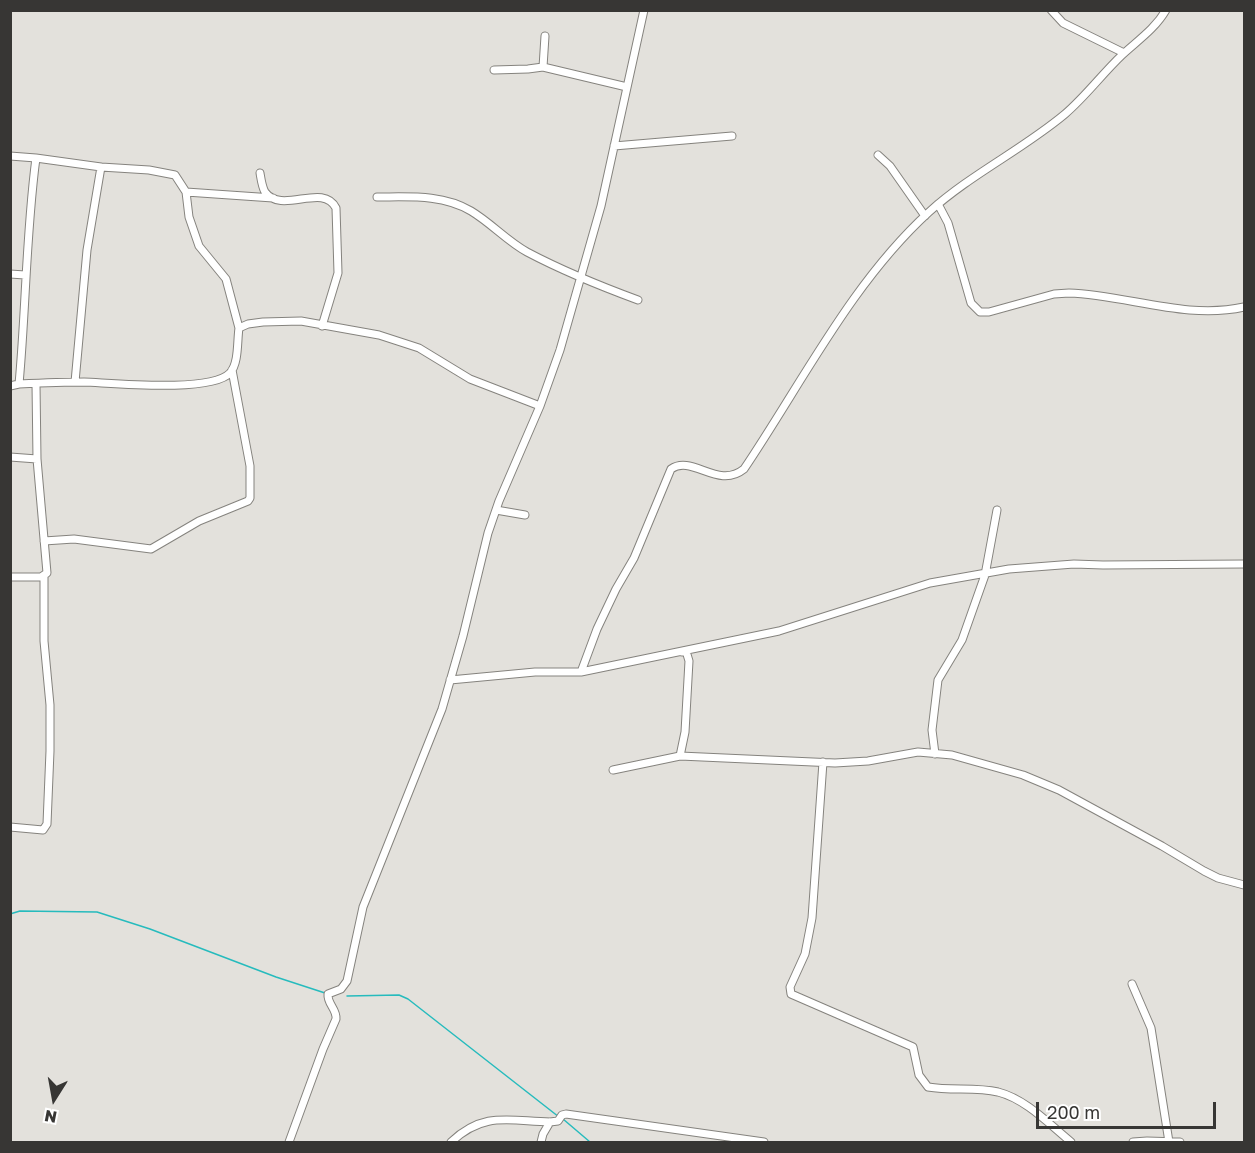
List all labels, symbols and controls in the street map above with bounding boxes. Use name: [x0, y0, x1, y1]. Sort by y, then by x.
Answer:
north arrow: [24, 1069, 84, 1129]
scale bar: [1039, 1090, 1219, 1128]
text: 200 m: [1047, 1101, 1100, 1123]
text: N: [43, 1106, 58, 1128]

